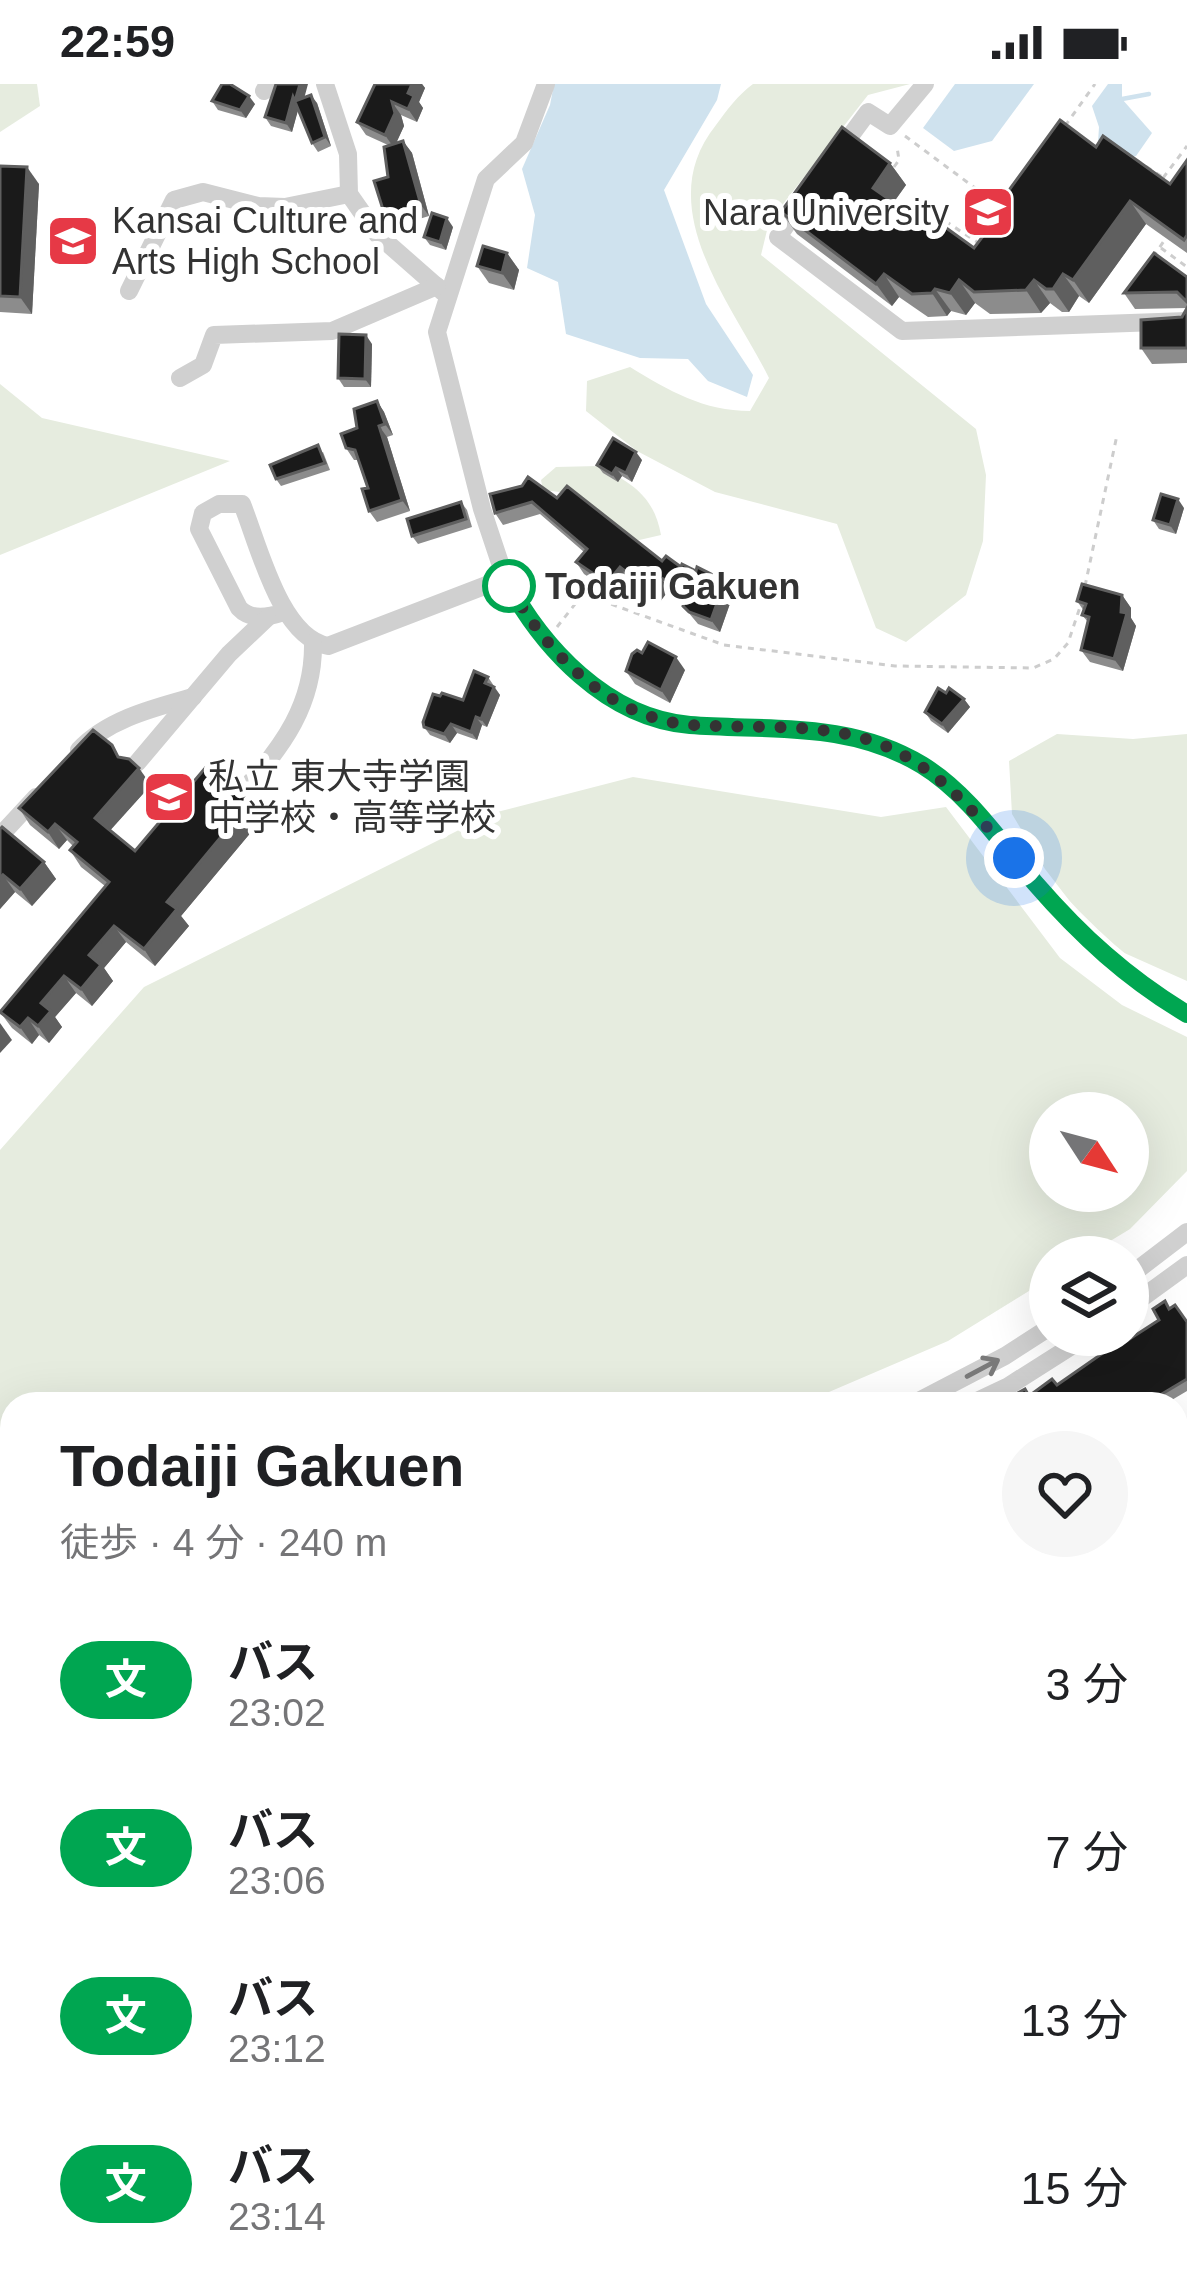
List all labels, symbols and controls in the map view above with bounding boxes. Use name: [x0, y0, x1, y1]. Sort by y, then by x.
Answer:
text: 22:59: [60, 16, 175, 67]
school or university icon: Nara University: [960, 184, 1016, 240]
place label: Nara University: [703, 192, 949, 233]
place label: Kansai Culture and Arts High School: [112, 200, 418, 282]
school or university icon: Kansai Culture and Arts High School: [45, 213, 101, 269]
marker: Todaiji Gakuen: [484, 561, 534, 611]
place label: Todaiji Gakuen: [545, 566, 800, 607]
place label: 私立 東大寺学園 中学校・高等学校: [208, 756, 496, 838]
school or university icon: 私立 東大寺学園 中学校・高等学校: [141, 769, 197, 825]
your location: [984, 828, 1044, 888]
north arrow: [1029, 1092, 1149, 1212]
map controls: [1029, 1092, 1149, 1356]
button: layers: [1029, 1236, 1149, 1356]
one-way arrow: [964, 1356, 999, 1379]
button: heart: [1002, 1431, 1128, 1557]
text: Todaiji Gakuen: [60, 1434, 464, 1498]
text: 徒歩 · 4 分 · 240 m: [60, 1521, 387, 1564]
text: バス: [228, 1637, 318, 1688]
text: 文: [105, 1656, 147, 1703]
text: 3 分: [1045, 1659, 1128, 1710]
text: 23:02: [228, 1691, 326, 1734]
text: バス: [228, 1805, 318, 1856]
text: 文: [105, 1824, 147, 1871]
text: 7 分: [1045, 1827, 1128, 1878]
text: 23:06: [228, 1859, 326, 1902]
text: バス: [228, 1973, 318, 2024]
text: 文: [105, 1992, 147, 2039]
text: 13 分: [1020, 1995, 1128, 2046]
text: 23:12: [228, 2027, 326, 2070]
text: バス: [228, 2141, 318, 2192]
text: 文: [105, 2160, 147, 2207]
text: 15 分: [1020, 2163, 1128, 2214]
text: 23:14: [228, 2195, 326, 2238]

